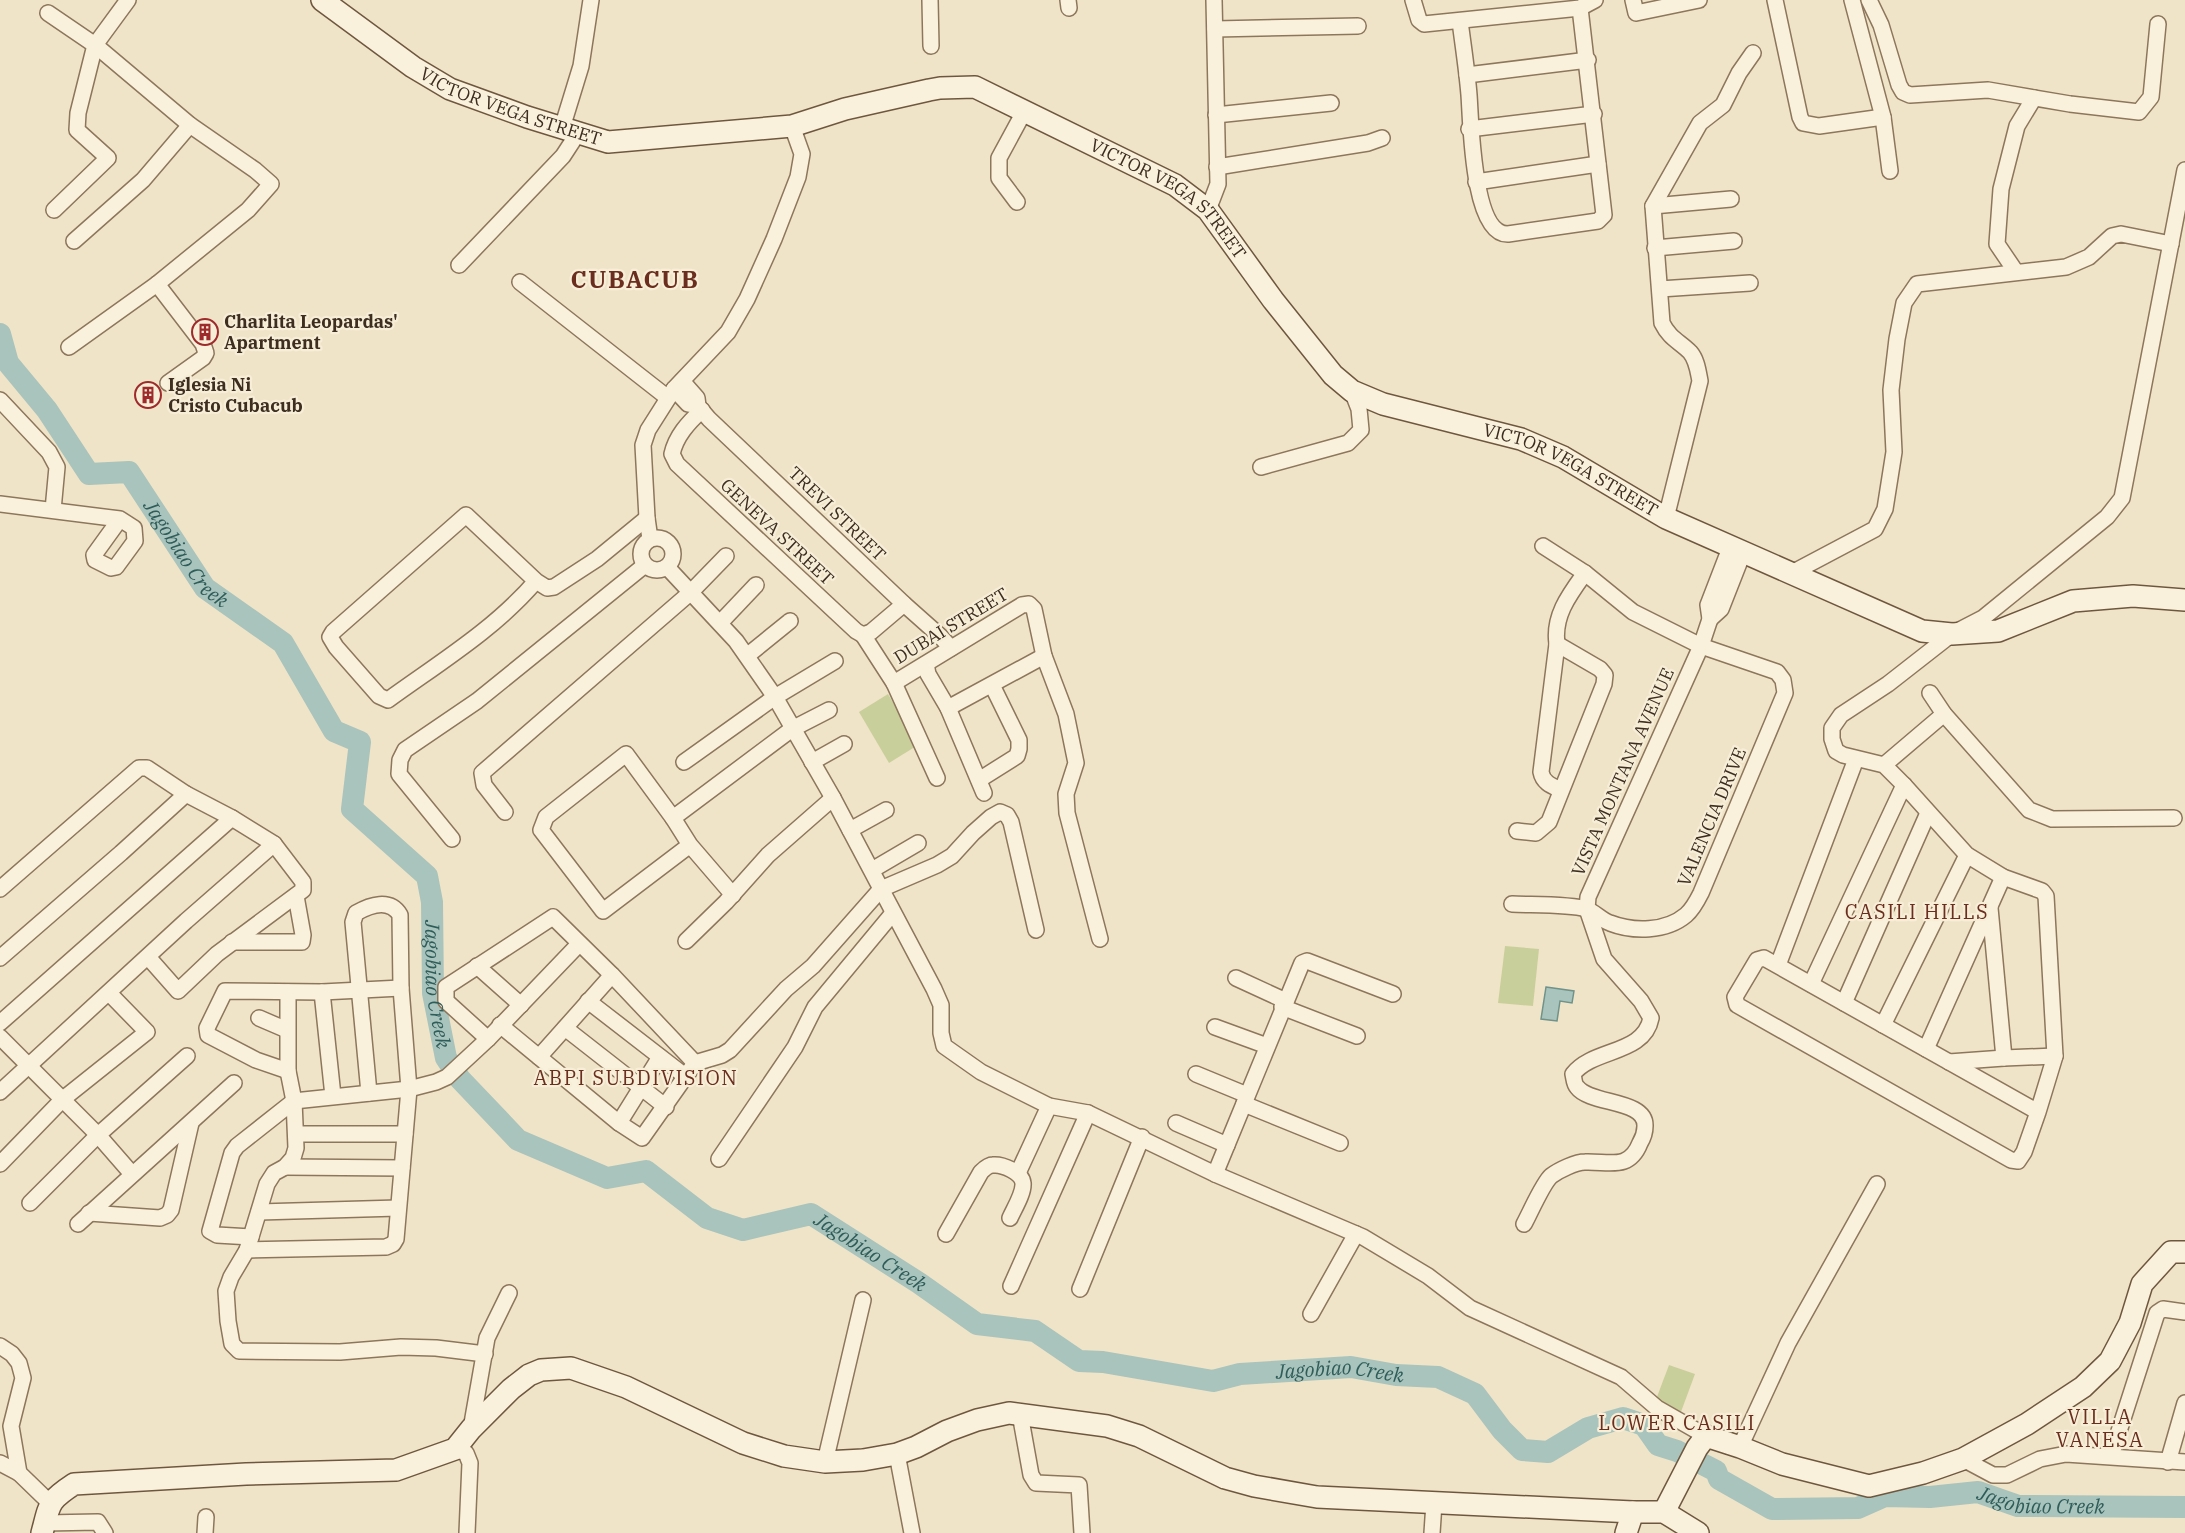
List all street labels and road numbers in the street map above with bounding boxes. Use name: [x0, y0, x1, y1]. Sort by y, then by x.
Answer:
street label: VICTOR VEGA STREET: [416, 62, 605, 150]
street label: VICTOR VEGA STREET: [1086, 133, 1252, 263]
street label: VICTOR VEGA STREET: [1481, 418, 1662, 522]
street label: TREVI STREET: [784, 461, 891, 566]
street label: GENEVA STREET: [716, 473, 839, 590]
street label: DUBAI STREET: [889, 582, 1012, 669]
street label: VISTA MONTANA AVENUE: [1566, 664, 1679, 879]
street label: VALENCIA DRIVE: [1672, 744, 1751, 890]

